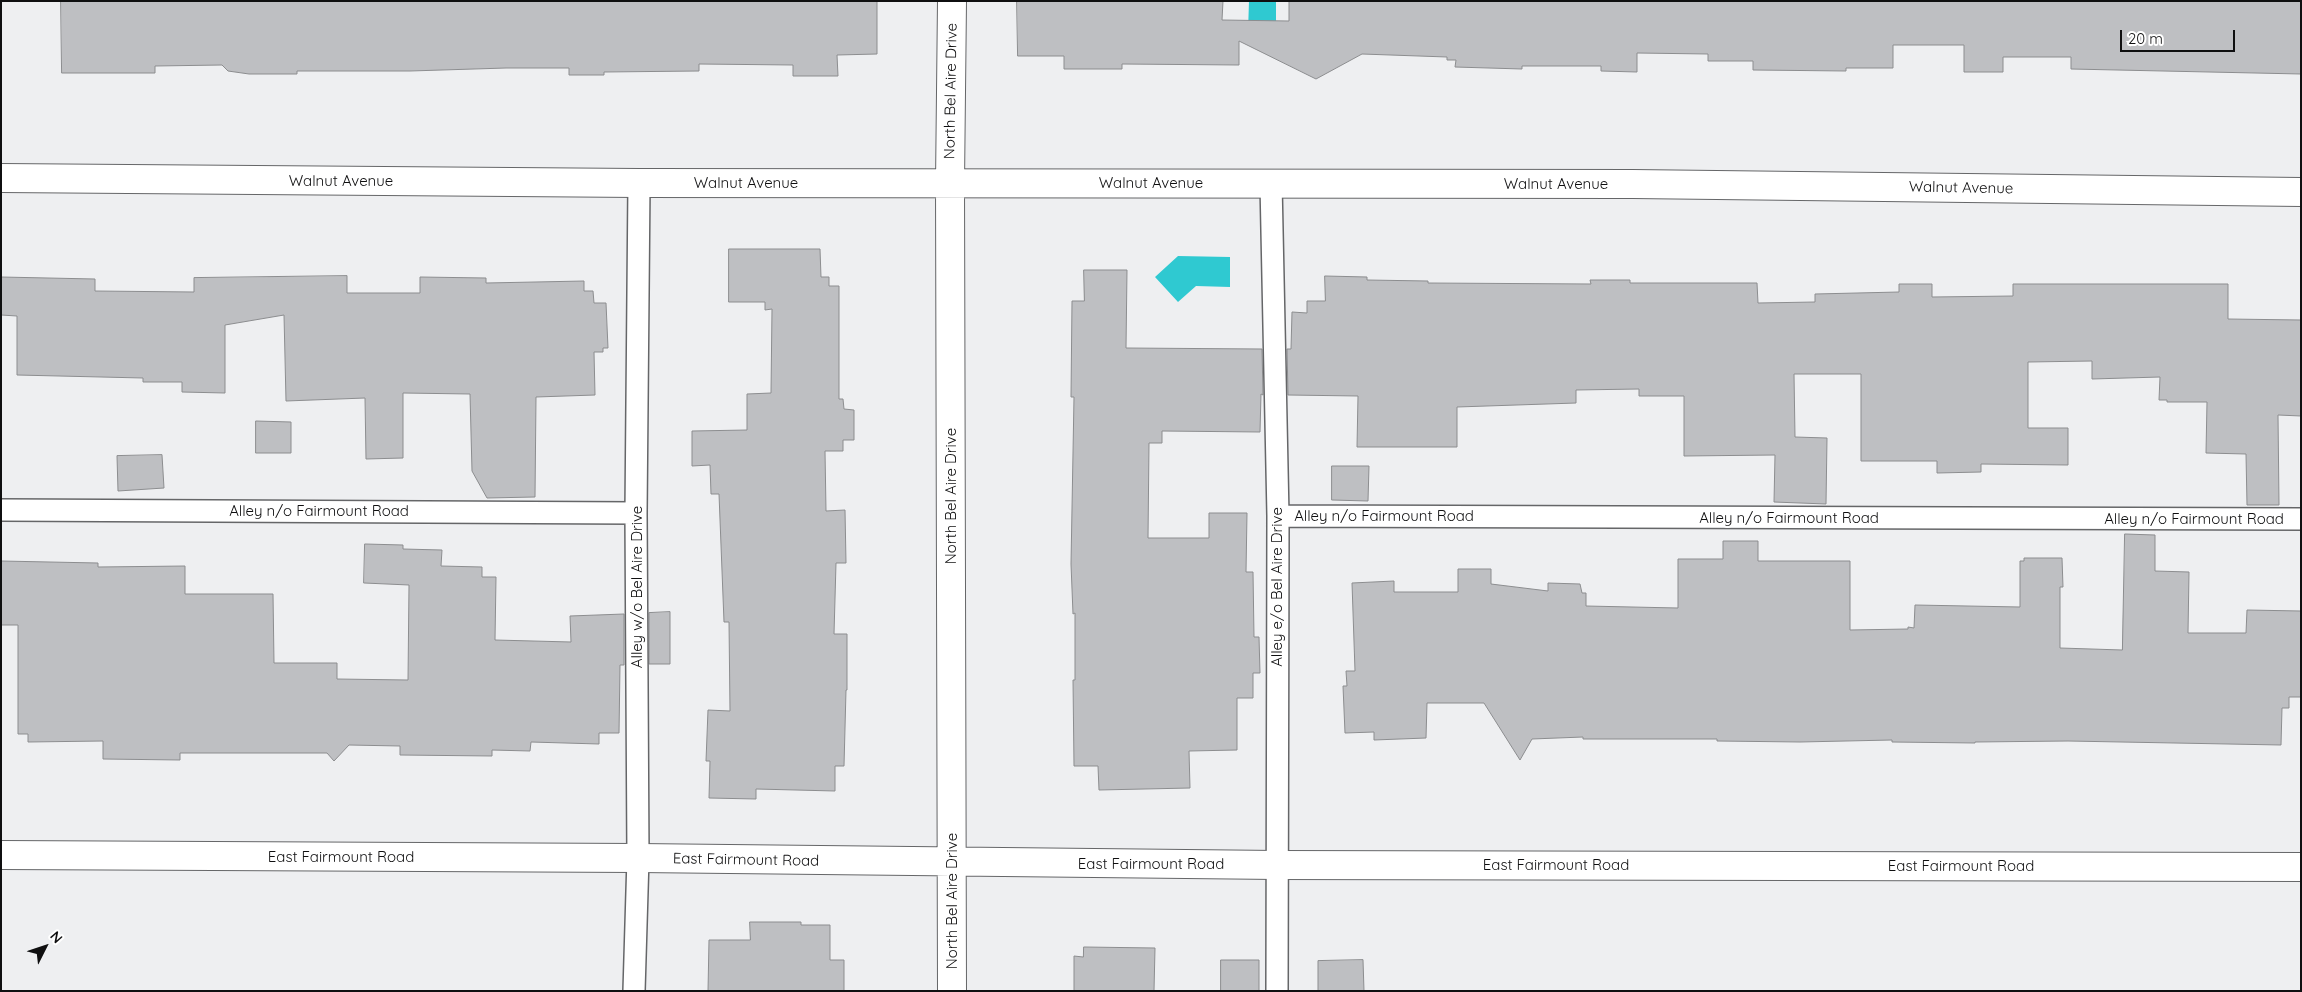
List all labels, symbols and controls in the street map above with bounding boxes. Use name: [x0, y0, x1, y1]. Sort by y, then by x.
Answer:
scale bar: [2122, 20, 2237, 52]
street label: North Bel Aire Drive: [941, 23, 961, 159]
text: 20 m: [2128, 29, 2163, 48]
street label: Walnut Avenue: [289, 172, 393, 190]
street label: Walnut Avenue: [694, 174, 798, 192]
street label: Walnut Avenue: [1099, 174, 1203, 192]
street label: Walnut Avenue: [1504, 175, 1608, 193]
street label: Walnut Avenue: [1909, 178, 2013, 198]
street label: North Bel Aire Drive: [942, 428, 960, 564]
street label: Alley n/o Fairmount Road: [229, 502, 409, 520]
street label: Alley w/o Bel Aire Drive: [628, 506, 646, 668]
street label: Alley e/o Bel Aire Drive: [1268, 507, 1286, 667]
street label: Alley n/o Fairmount Road: [1294, 507, 1474, 525]
street label: Alley n/o Fairmount Road: [1699, 509, 1879, 527]
street label: Alley n/o Fairmount Road: [2104, 510, 2284, 528]
street label: North Bel Aire Drive: [943, 833, 961, 969]
street label: East Fairmount Road: [268, 848, 414, 866]
street label: East Fairmount Road: [673, 850, 819, 870]
street label: East Fairmount Road: [1078, 855, 1224, 873]
street label: East Fairmount Road: [1483, 856, 1629, 874]
street label: East Fairmount Road: [1888, 857, 2034, 875]
north arrow: [20, 922, 70, 972]
text: N: [46, 927, 66, 947]

